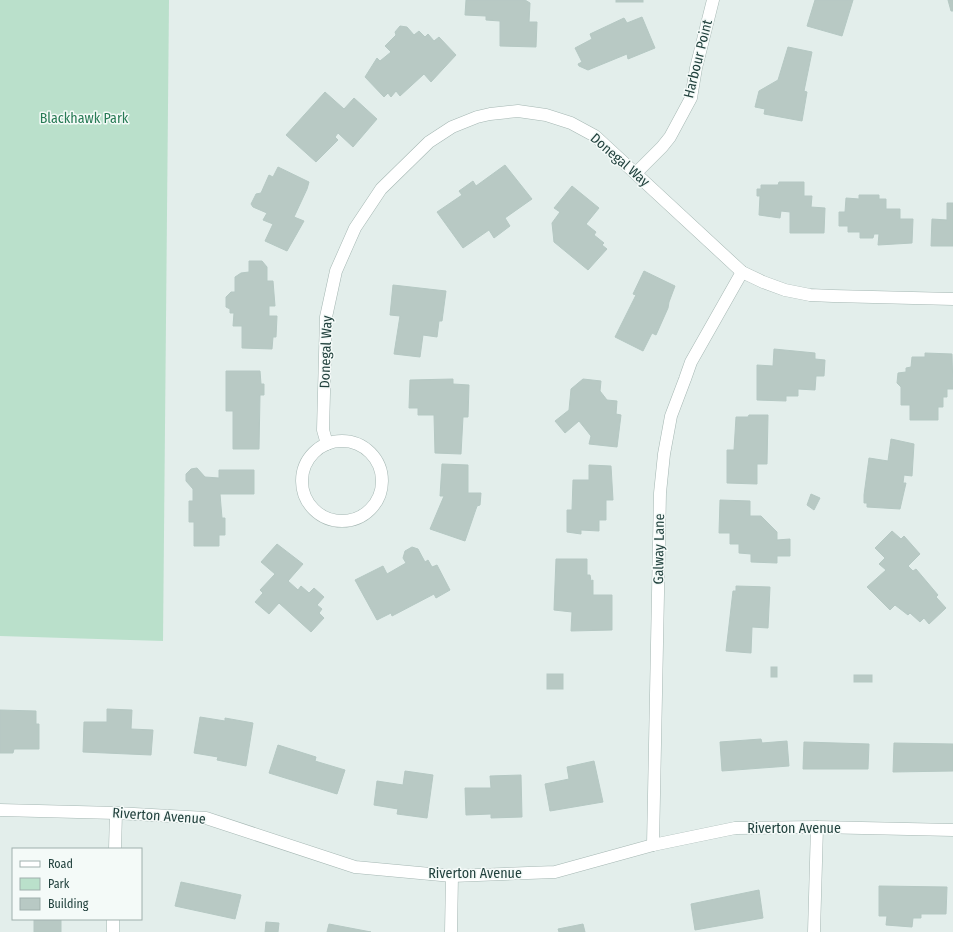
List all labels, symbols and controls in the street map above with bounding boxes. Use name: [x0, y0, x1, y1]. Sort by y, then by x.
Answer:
street label: Harbour Point: [680, 18, 716, 100]
park label: Blackhawk Park: [40, 110, 129, 127]
street label: Donegal Way: [587, 130, 654, 191]
street label: Donegal Way: [316, 315, 336, 389]
street label: Galway Lane: [650, 513, 668, 585]
street label: Riverton Avenue: [112, 804, 206, 828]
street label: Riverton Avenue: [747, 820, 841, 837]
legend: [12, 848, 142, 920]
text: Road: [48, 857, 73, 871]
street label: Riverton Avenue: [428, 865, 522, 882]
text: Park: [48, 877, 70, 891]
text: Building: [48, 897, 89, 911]

